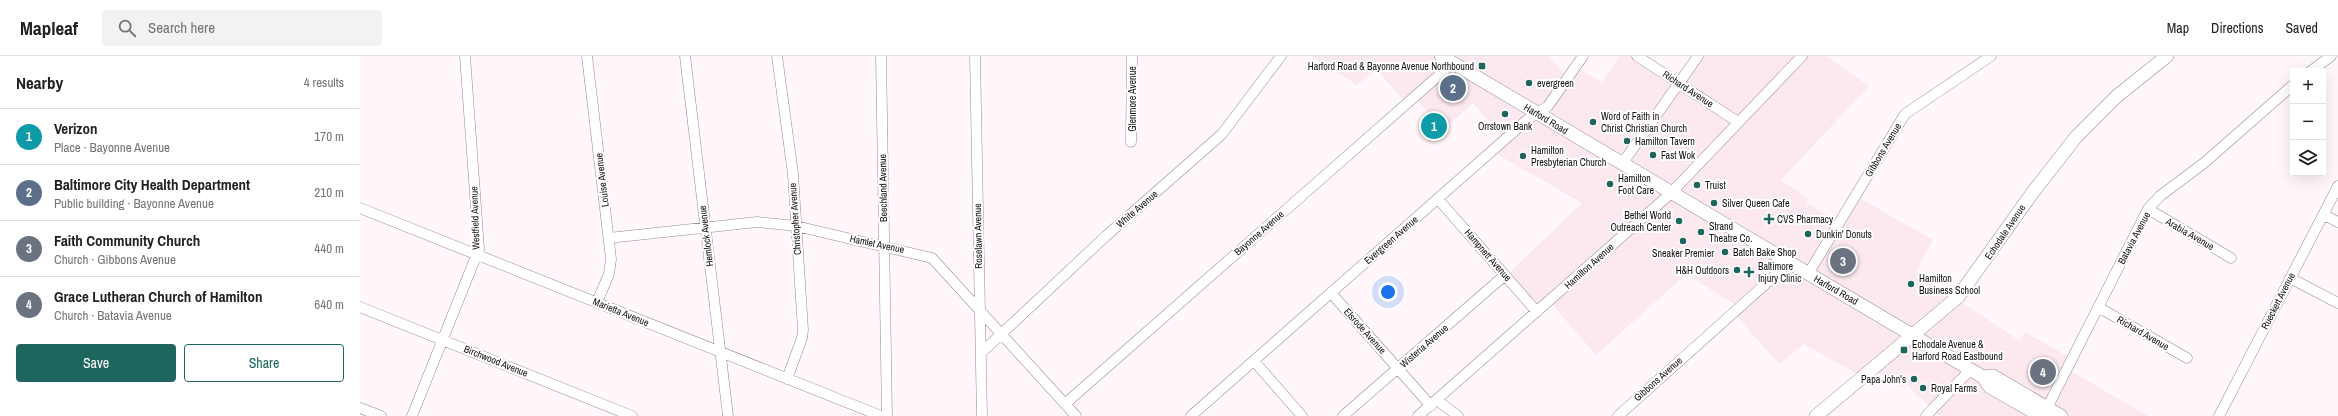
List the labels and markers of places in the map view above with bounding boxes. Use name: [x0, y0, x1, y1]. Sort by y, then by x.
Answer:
place label: Harford Road & Bayonne Avenue Northbound: [1308, 60, 1474, 73]
marker: Harford Road & Bayonne Avenue Northbound: [1477, 61, 1487, 71]
pin: 2: [1440, 73, 1466, 103]
place label: evergreen: [1537, 77, 1574, 90]
marker: evergreen: [1524, 78, 1534, 88]
marker: Orrstown Bank: [1500, 109, 1510, 119]
place label: Word of Faith in Christ Christian Church: [1601, 110, 1687, 135]
pin: 1: [1421, 111, 1447, 141]
marker: Word of Faith in Christ Christian Church: [1588, 117, 1598, 127]
place label: Orrstown Bank: [1478, 120, 1533, 133]
place label: Hamilton Tavern: [1635, 135, 1695, 148]
marker: Hamilton Tavern: [1622, 136, 1632, 146]
place label: Hamilton Presbyterian Church: [1531, 144, 1606, 169]
place label: Fast Wok: [1661, 149, 1696, 162]
marker: Fast Wok: [1648, 150, 1658, 160]
marker: Hamilton Presbyterian Church: [1518, 151, 1528, 161]
place label: Hamilton Foot Care: [1618, 172, 1655, 197]
marker: Hamilton Foot Care: [1605, 179, 1615, 189]
place label: Truist: [1705, 179, 1726, 192]
marker: Truist: [1692, 180, 1702, 190]
place label: Silver Queen Cafe: [1722, 197, 1790, 210]
marker: Silver Queen Cafe: [1709, 198, 1719, 208]
place label: Bethel World Outreach Center: [1610, 209, 1671, 234]
place label: CVS Pharmacy: [1777, 213, 1834, 226]
marker: CVS Pharmacy: [1764, 214, 1774, 224]
marker: Bethel World Outreach Center: [1674, 216, 1684, 226]
place label: Strand Theatre Co.: [1709, 220, 1752, 245]
marker: Strand Theatre Co.: [1696, 227, 1706, 237]
place label: Dunkin' Donuts: [1816, 228, 1872, 241]
marker: Dunkin' Donuts: [1803, 229, 1813, 239]
marker: Sneaker Premier: [1678, 236, 1688, 246]
place label: Batch Bake Shop: [1733, 246, 1797, 259]
pin: 3: [1830, 246, 1856, 276]
place label: Sneaker Premier: [1652, 247, 1714, 260]
marker: Batch Bake Shop: [1720, 247, 1730, 257]
place label: Baltimore Injury Clinic: [1758, 260, 1801, 285]
place label: H&H Outdoors: [1676, 264, 1729, 277]
marker: H&H Outdoors: [1732, 265, 1742, 275]
marker: Baltimore Injury Clinic: [1743, 266, 1755, 278]
place label: Hamilton Business School: [1919, 272, 1980, 297]
marker: Hamilton Business School: [1906, 279, 1916, 289]
place label: Echodale Avenue & Harford Road Eastbound: [1912, 338, 2003, 363]
marker: Echodale Avenue & Harford Road Eastbound: [1899, 345, 1909, 355]
pin: 4: [2030, 357, 2056, 387]
place label: Papa John's: [1861, 373, 1906, 386]
marker: Papa John's: [1909, 374, 1919, 384]
place label: Royal Farms: [1931, 382, 1977, 395]
marker: Royal Farms: [1918, 383, 1928, 393]

